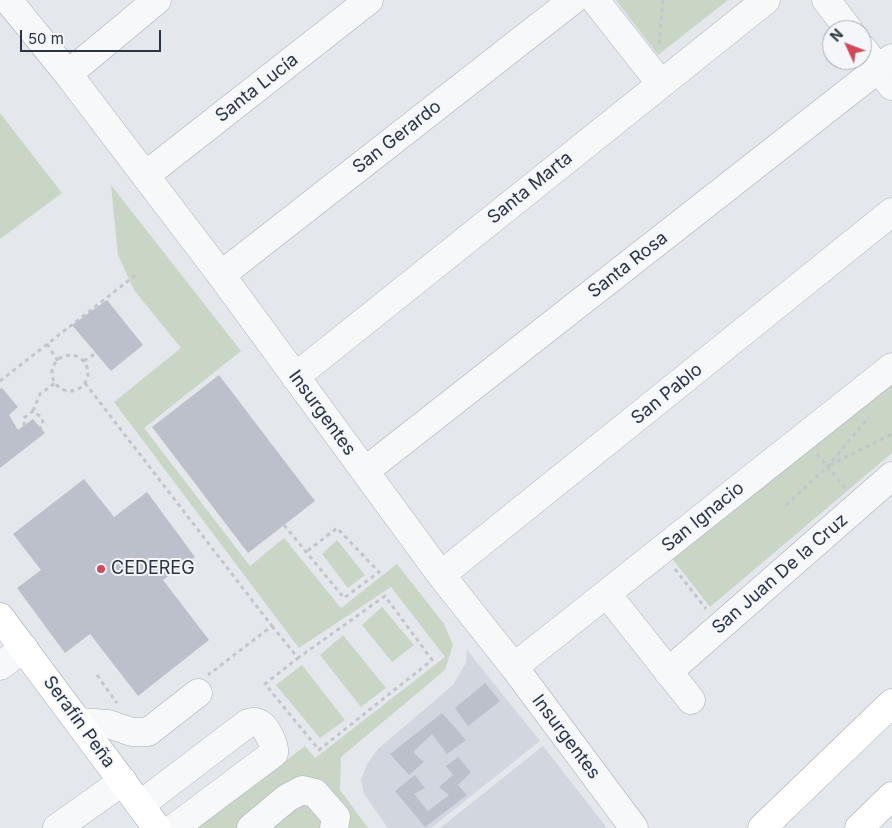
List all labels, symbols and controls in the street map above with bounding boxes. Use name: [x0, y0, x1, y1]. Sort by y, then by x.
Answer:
scale bar: [22, 20, 164, 52]
north arrow: [822, 20, 872, 70]
text: N: [827, 25, 846, 45]
text: 50 m: [28, 29, 64, 48]
street label: Santa Lucía: [211, 49, 303, 127]
street label: San Gerardo: [348, 96, 446, 178]
street label: Santa Marta: [483, 147, 577, 229]
street label: Santa Rosa: [584, 227, 672, 303]
street label: San Pablo: [627, 359, 707, 429]
street label: Insurgentes: [284, 366, 360, 460]
street label: San Ignacio: [658, 477, 748, 557]
street label: San Juan De la Cruz: [708, 509, 852, 639]
place label: CEDEREG: [111, 558, 195, 580]
marker: CEDEREG: [95, 563, 107, 575]
street label: Serafín Peña: [38, 672, 120, 772]
street label: Insurgentes: [527, 691, 605, 783]

